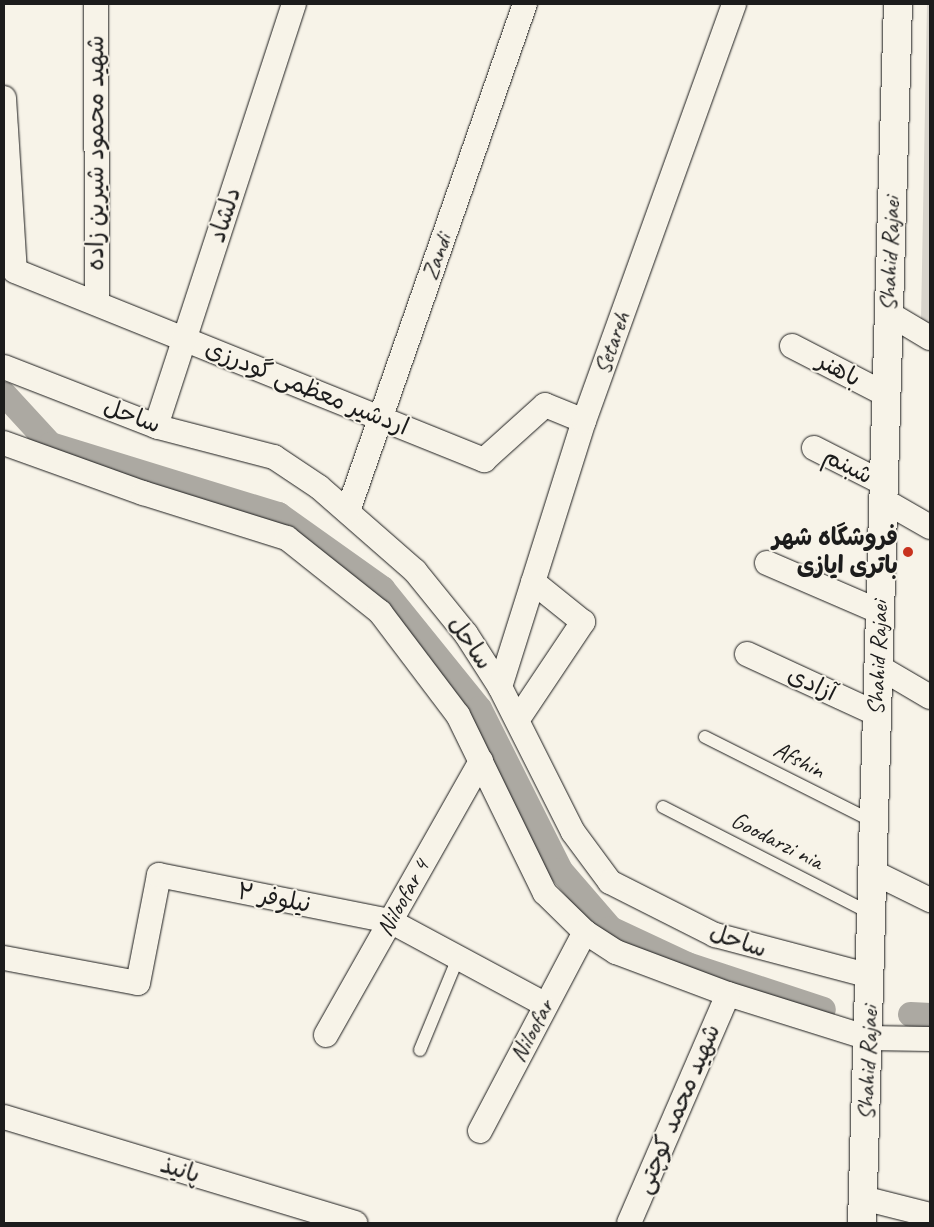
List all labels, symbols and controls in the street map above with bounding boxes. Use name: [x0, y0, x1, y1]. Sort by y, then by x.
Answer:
street label: شهید محمود شیرین زاده: [82, 35, 110, 271]
street label: دلشاد: [203, 184, 247, 246]
street label: Shahid Rajaei: [874, 196, 906, 312]
street label: Zandi: [416, 230, 458, 284]
street label: Setareh: [588, 308, 636, 378]
street label: اردشیر معظمی گودرزی: [201, 334, 413, 442]
street label: باهنر: [812, 347, 866, 393]
street label: ساحل: [100, 392, 164, 440]
street label: شبنم: [819, 442, 877, 490]
place label: فروشگاه شهر باتری ایازی: [772, 524, 898, 580]
marker: فروشگاه شهر باتری ایازی: [902, 546, 914, 558]
street label: Shahid Rajaei: [862, 600, 894, 716]
street label: ساحل: [441, 611, 499, 675]
street label: آزادی: [783, 660, 841, 708]
street label: Afshin: [769, 735, 829, 785]
street label: Goodarzi nia: [726, 806, 828, 876]
street label: Niloofar 4: [370, 855, 436, 941]
street label: نیلوفر ۲: [235, 877, 313, 919]
street label: ساحل: [706, 918, 770, 964]
street label: Niloofar: [504, 995, 560, 1067]
street label: Shahid Rajaei: [852, 1005, 884, 1121]
street label: شهید محمد کوچتی: [629, 1020, 727, 1198]
street label: پانیذ: [157, 1150, 203, 1190]

